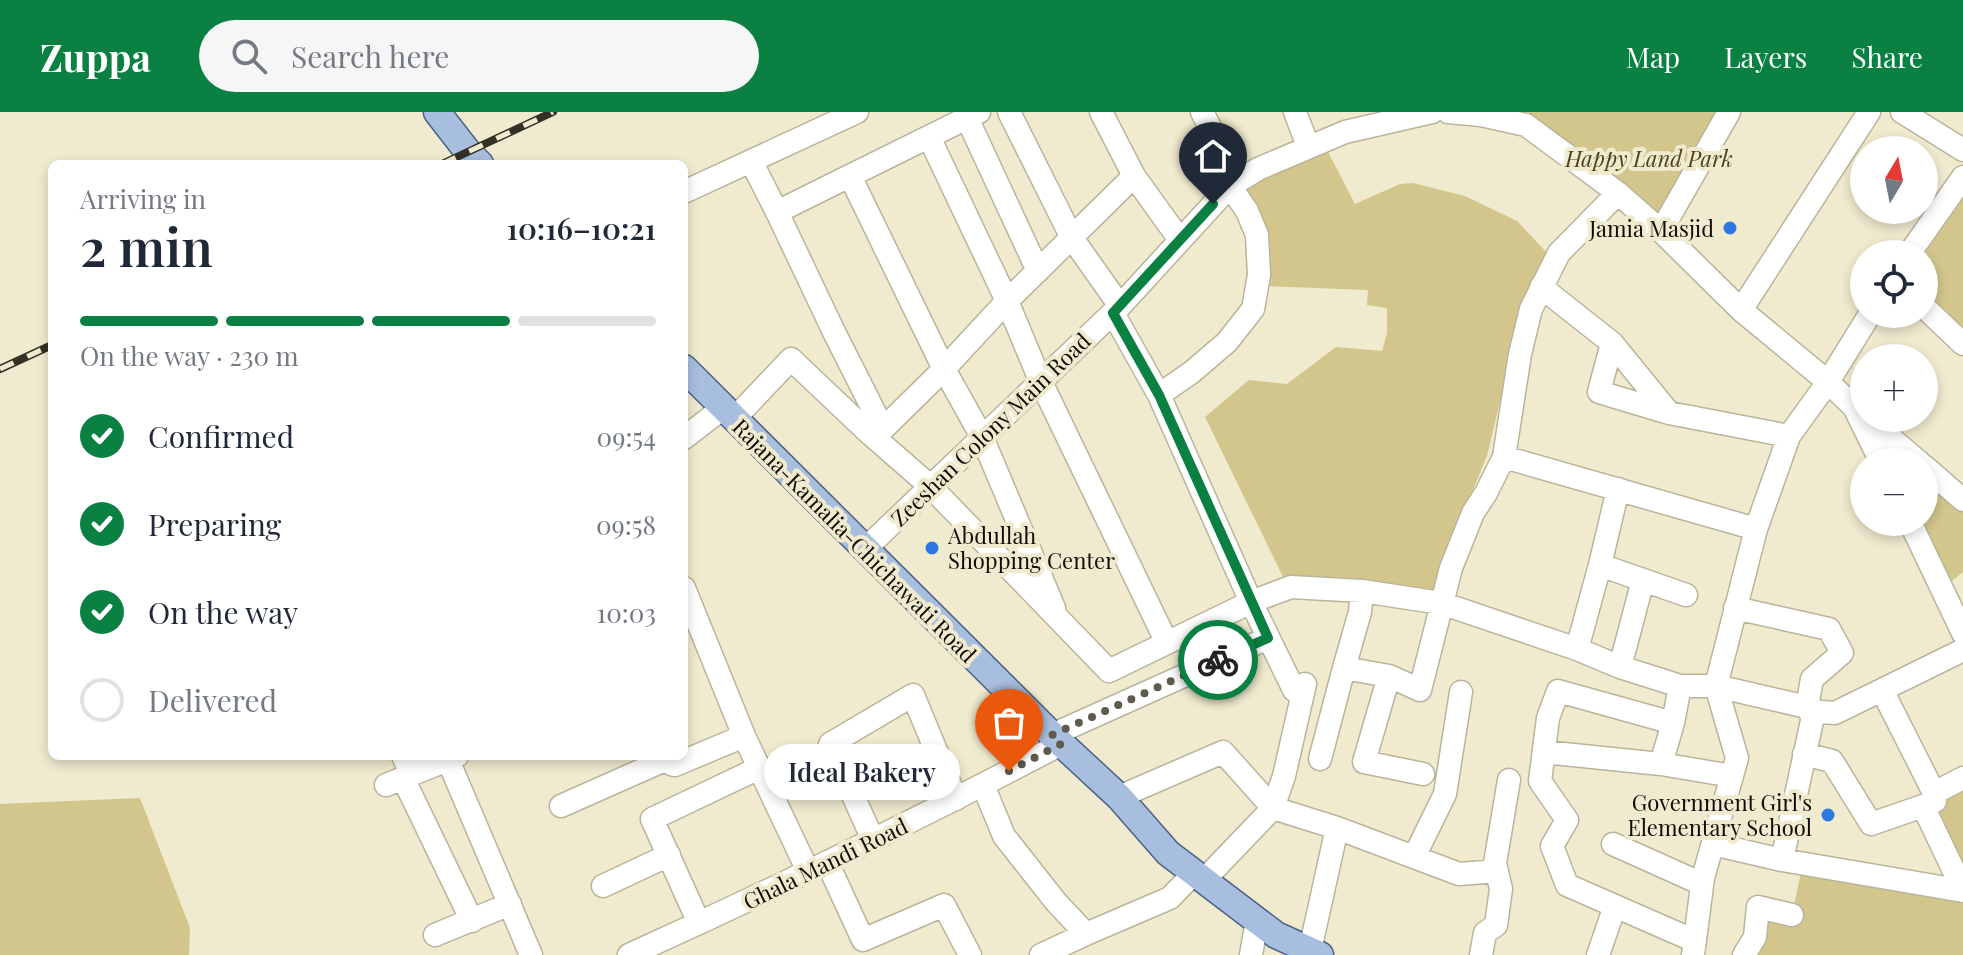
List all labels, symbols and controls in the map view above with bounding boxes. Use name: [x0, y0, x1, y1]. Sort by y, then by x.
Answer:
search box: [199, 20, 759, 92]
text: Zuppa: [40, 31, 151, 82]
icon: search: [227, 34, 271, 78]
text: Search here: [291, 36, 450, 76]
text: Map: [1626, 38, 1680, 75]
text: Layers: [1724, 38, 1807, 75]
text: Share: [1851, 38, 1923, 75]
pin: [1179, 122, 1247, 204]
icon: home: [1191, 134, 1235, 178]
north arrow: [1850, 136, 1938, 224]
map controls: [1850, 136, 1938, 536]
park label: Happy Land Park: [1564, 143, 1733, 173]
text: Arriving in: [80, 181, 206, 216]
text: 10:16–10:21: [507, 208, 656, 248]
text: 2 min: [80, 211, 213, 280]
place label: Jamia Masjid: [1588, 213, 1714, 243]
marker: Jamia Masjid: [1721, 219, 1739, 237]
button: locate: [1850, 240, 1938, 328]
street label: Zeeshan Colony Main Road: [884, 325, 1096, 532]
text: On the way · 230 m: [80, 338, 299, 373]
button: +: [1850, 344, 1938, 432]
street label: Rajana-Kamalia-Chichawati Road: [726, 411, 984, 669]
icon: check: [80, 414, 124, 458]
text: Confirmed: [148, 416, 294, 456]
text: 09:54: [597, 419, 656, 454]
button: −: [1850, 448, 1938, 536]
icon: check: [80, 502, 124, 546]
text: Preparing: [148, 504, 281, 544]
text: 09:58: [596, 507, 656, 542]
place label: Abdullah Shopping Center: [947, 520, 1115, 575]
marker: Abdullah Shopping Center: [923, 539, 941, 557]
icon: check: [80, 590, 124, 634]
text: On the way: [148, 592, 298, 632]
text: 10:03: [597, 595, 656, 630]
courier: [1178, 620, 1258, 700]
icon: bike: [1196, 638, 1240, 682]
text: Delivered: [148, 680, 277, 720]
pin: [975, 689, 1043, 771]
icon: bag: [987, 701, 1031, 745]
callout: Ideal Bakery: [765, 743, 961, 799]
text: Ideal Bakery: [788, 754, 936, 789]
place label: Government Girl's Elementary School: [1627, 787, 1812, 842]
marker: Government Girl's Elementary School: [1819, 806, 1837, 824]
street label: Ghala Mandi Road: [738, 810, 912, 916]

